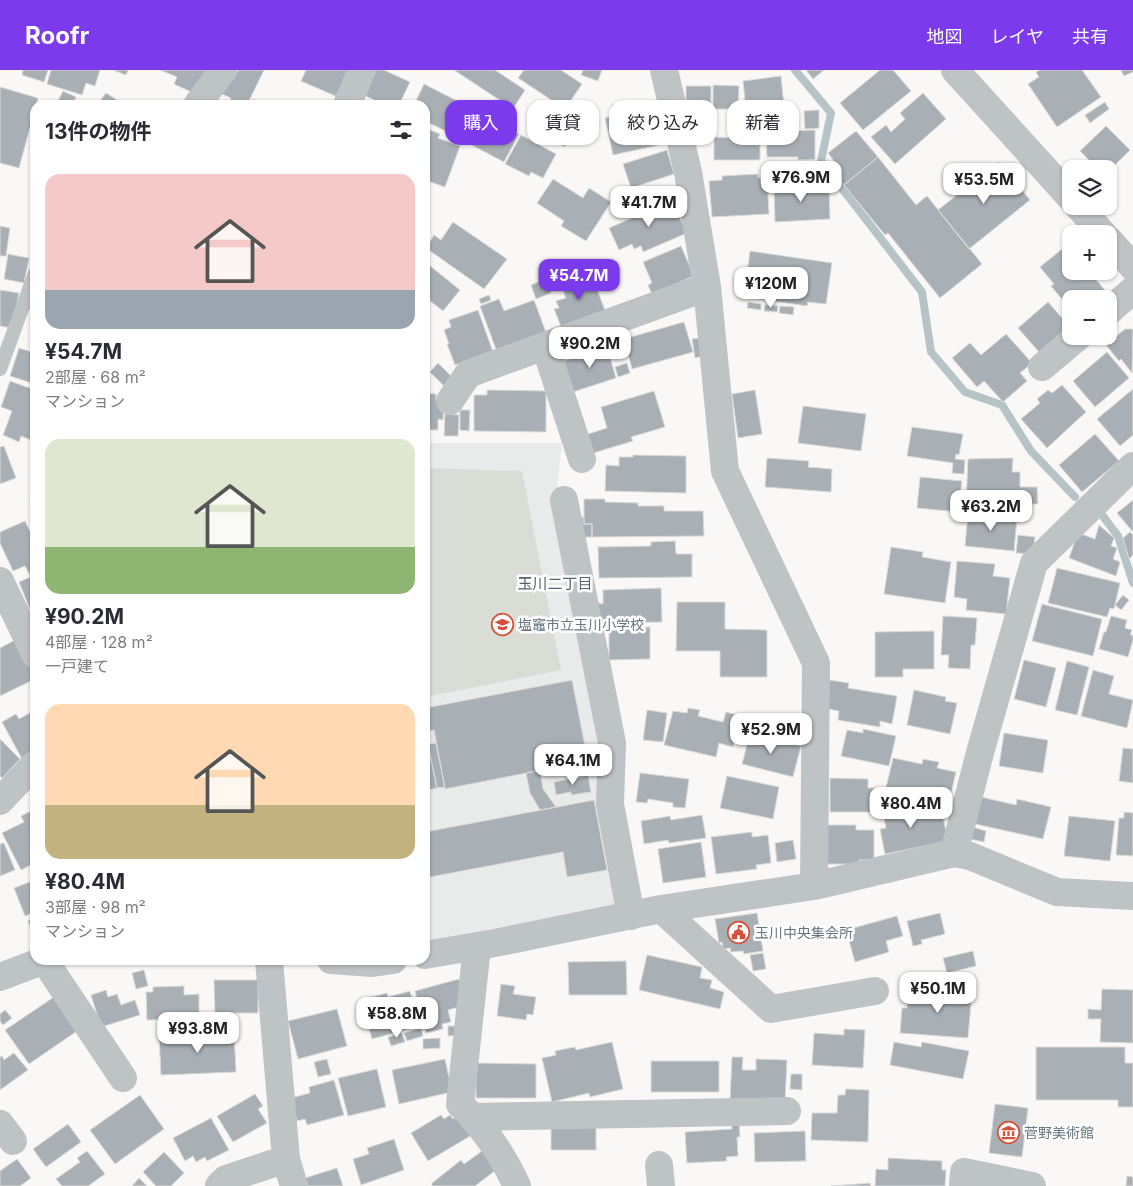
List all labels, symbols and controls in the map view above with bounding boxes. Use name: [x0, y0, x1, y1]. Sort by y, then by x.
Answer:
text: Roofr: [25, 21, 89, 50]
text: 地図: [927, 26, 963, 47]
text: レイヤ: [991, 26, 1044, 47]
text: 共有: [1072, 26, 1108, 47]
chip: 購入: [445, 100, 517, 145]
chip: 賃貸: [527, 100, 599, 145]
chip: 絞り込み: [609, 100, 717, 145]
chip: 新着: [727, 100, 799, 145]
icon: filters: [387, 116, 415, 144]
text: 13件の物件: [45, 119, 152, 144]
pin: ¥76.9M: [760, 160, 842, 203]
map controls: [1062, 160, 1117, 345]
button: layers: [1062, 160, 1117, 215]
pin: ¥53.5M: [943, 162, 1025, 205]
text: ¥76.9M: [772, 167, 830, 187]
text: ¥53.5M: [954, 169, 1014, 189]
pin: ¥41.7M: [608, 186, 690, 228]
text: ¥41.7M: [621, 192, 677, 212]
icon: home: [185, 206, 275, 296]
button: +: [1062, 225, 1117, 280]
pin: ¥54.7M: [538, 258, 620, 301]
text: ¥54.7M: [550, 265, 608, 285]
pin: ¥120M: [736, 266, 806, 309]
text: ¥120M: [745, 273, 797, 293]
button: −: [1062, 290, 1117, 345]
pin: ¥90.2M: [549, 326, 631, 369]
text: ¥90.2M: [560, 333, 620, 353]
text: ¥54.7M: [45, 339, 122, 364]
text: 2部屋 · 68 m²: [45, 367, 146, 387]
text: マンション: [45, 391, 125, 411]
icon: home: [185, 471, 275, 561]
pin: ¥63.2M: [950, 490, 1032, 532]
text: ¥63.2M: [961, 496, 1021, 516]
district label: 玉川二丁目: [517, 574, 593, 593]
text: ¥90.2M: [45, 604, 124, 629]
school or university icon: 塩竈市立玉川小学校: [490, 613, 514, 637]
place label: 塩竈市立玉川小学校: [518, 616, 644, 633]
text: 4部屋 · 128 m²: [45, 632, 153, 652]
text: 一戸建て: [45, 656, 109, 676]
pin: ¥52.9M: [730, 712, 812, 755]
text: ¥52.9M: [741, 719, 801, 739]
icon: home: [185, 736, 275, 826]
pin: ¥64.1M: [532, 744, 614, 786]
text: ¥64.1M: [545, 750, 601, 770]
pin: ¥80.4M: [870, 786, 952, 829]
text: ¥80.4M: [881, 793, 941, 813]
text: ¥80.4M: [45, 869, 125, 894]
text: 3部屋 · 98 m²: [45, 897, 146, 917]
text: マンション: [45, 921, 125, 941]
public building icon: 玉川中央集会所: [727, 921, 751, 945]
place label: 玉川中央集会所: [755, 924, 853, 941]
pin: ¥50.1M: [897, 972, 979, 1014]
text: ¥50.1M: [910, 978, 966, 998]
pin: ¥58.8M: [356, 996, 438, 1039]
text: ¥58.8M: [367, 1003, 427, 1023]
pin: ¥93.8M: [157, 1012, 239, 1054]
text: ¥93.8M: [168, 1018, 228, 1038]
museum icon: 菅野美術館: [996, 1121, 1020, 1145]
place label: 菅野美術館: [1024, 1124, 1094, 1141]

